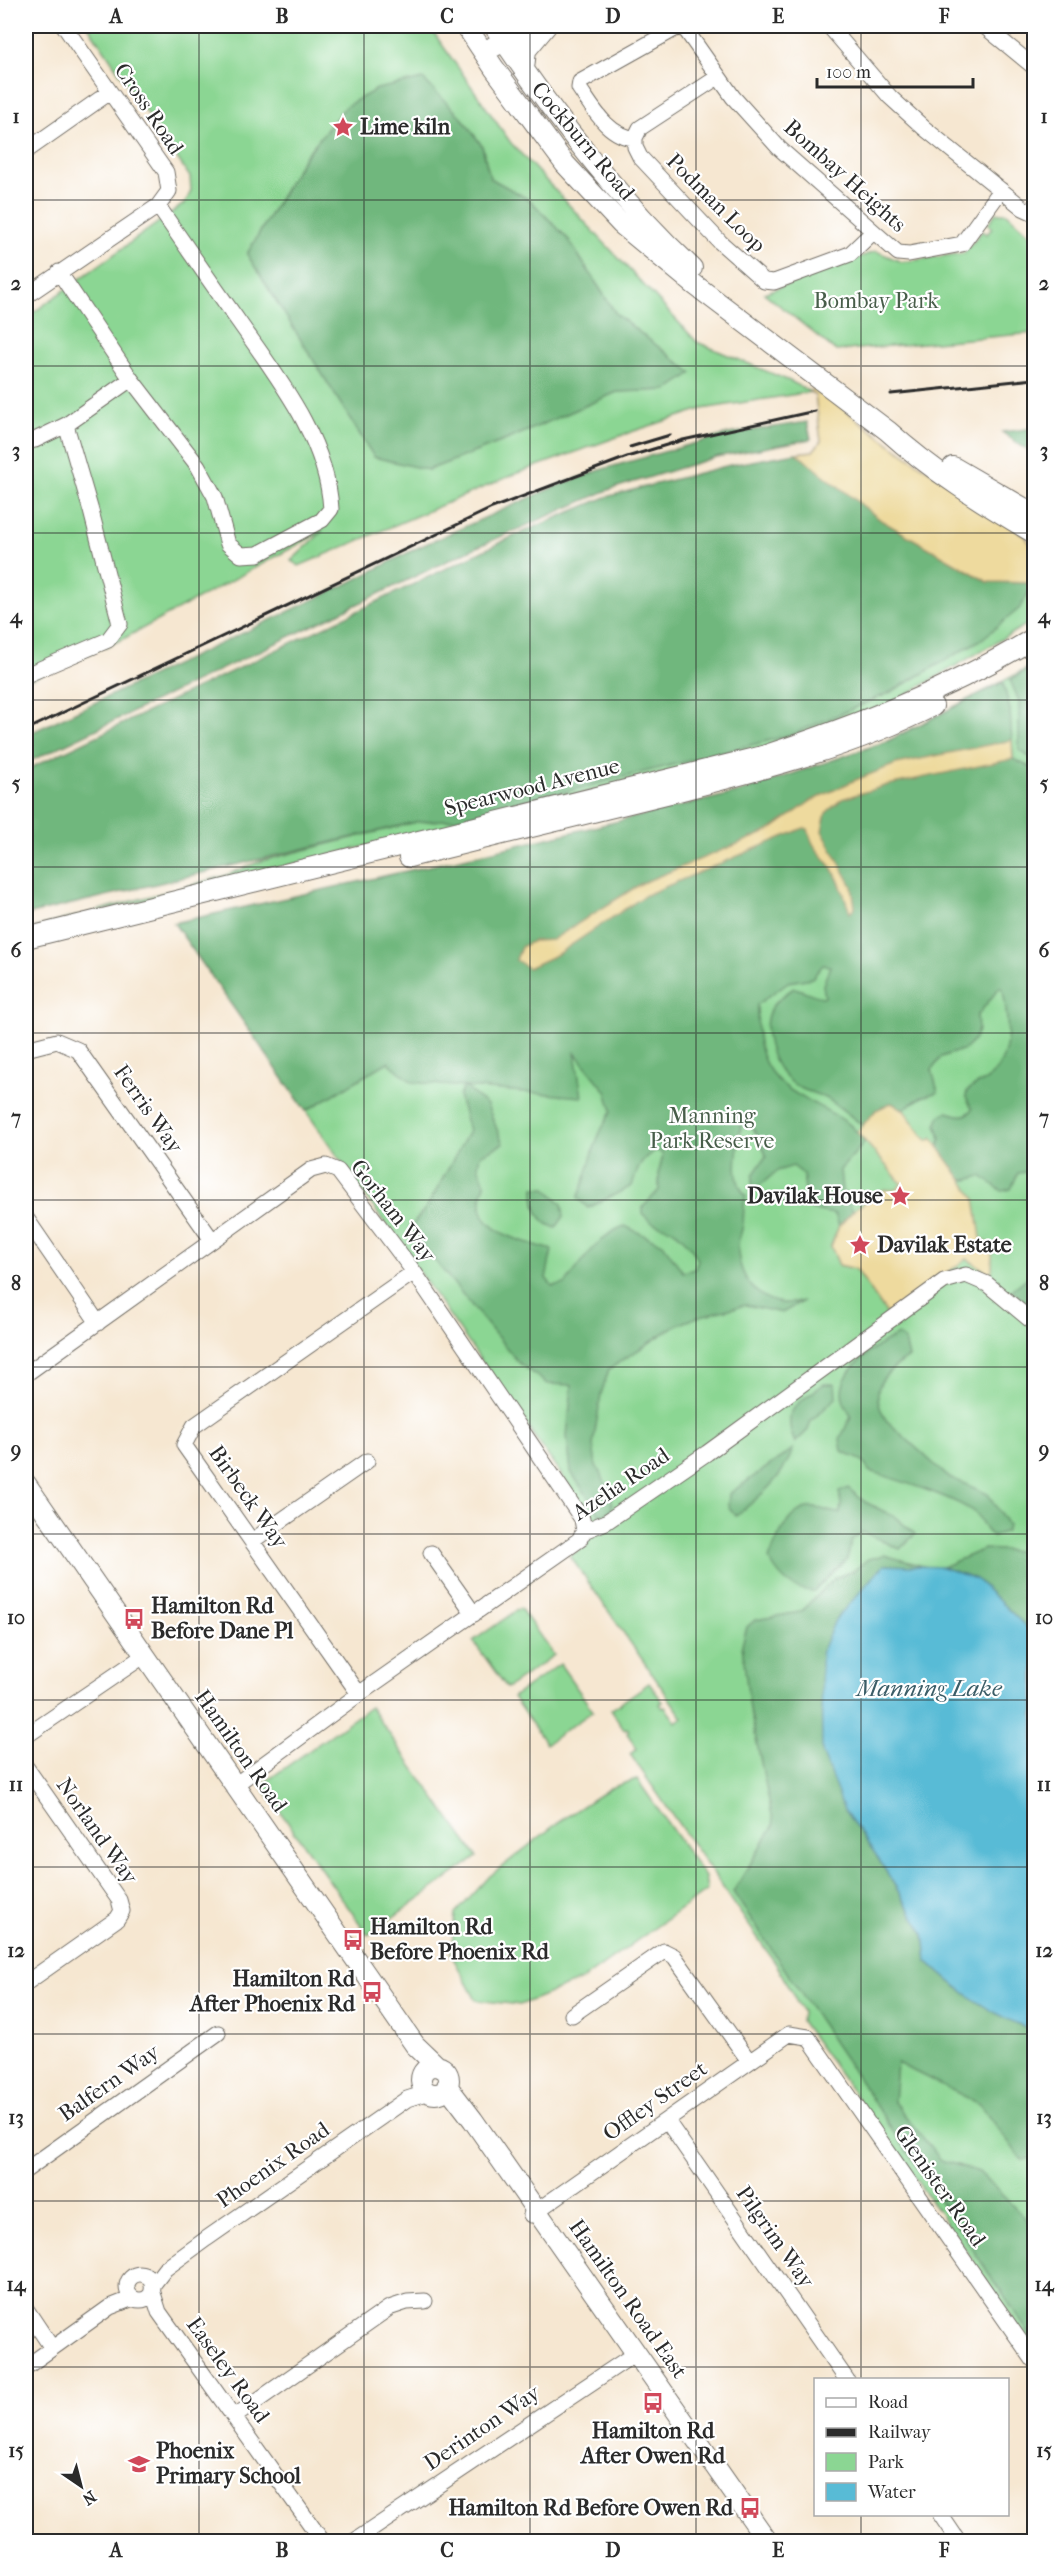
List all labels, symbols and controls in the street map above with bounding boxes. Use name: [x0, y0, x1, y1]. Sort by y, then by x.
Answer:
text: A: [108, 5, 124, 28]
text: B: [275, 5, 289, 28]
text: C: [440, 5, 454, 28]
text: D: [605, 5, 621, 28]
text: E: [772, 5, 784, 28]
text: F: [938, 5, 950, 28]
scale bar: [817, 51, 973, 89]
street label: Cross Road: [109, 58, 190, 161]
text: 100 m: [826, 62, 871, 83]
street label: Cockburn Road: [526, 77, 641, 206]
text: 1: [12, 105, 20, 128]
text: 1: [1040, 105, 1048, 128]
place label: Lime kiln: [360, 114, 450, 140]
street label: Bombay Heights: [778, 114, 912, 238]
place icon: Lime kiln: [331, 115, 355, 139]
street label: Podman Loop: [661, 148, 771, 258]
text: 2: [11, 272, 21, 295]
text: 2: [1039, 272, 1049, 295]
park label: Bombay Park: [813, 288, 939, 314]
text: 3: [12, 439, 20, 462]
text: 3: [1040, 439, 1048, 462]
text: 4: [9, 605, 23, 629]
text: 4: [1037, 605, 1051, 629]
street label: Spearwood Avenue: [442, 753, 622, 821]
text: 5: [12, 772, 21, 795]
text: 5: [1040, 772, 1049, 795]
text: 6: [11, 939, 23, 962]
text: 6: [1039, 939, 1051, 962]
street label: Ferris Way: [108, 1060, 189, 1159]
park label: Manning Park Reserve: [650, 1103, 775, 1154]
text: 7: [10, 1106, 21, 1129]
text: 7: [1038, 1106, 1049, 1129]
street label: Gorham Way: [345, 1155, 442, 1268]
place label: Davilak House: [747, 1183, 883, 1209]
place icon: Davilak House: [888, 1184, 912, 1208]
place label: Davilak Estate: [877, 1232, 1012, 1258]
place icon: Davilak Estate: [848, 1233, 872, 1257]
text: 8: [11, 1272, 21, 1295]
text: 8: [1039, 1272, 1049, 1295]
text: 9: [10, 1439, 21, 1462]
text: 9: [1038, 1439, 1049, 1462]
street label: Birbeck Way: [203, 1440, 294, 1555]
street label: Azelia Road: [567, 1442, 675, 1526]
place label: Hamilton Rd Before Dane Pl: [151, 1593, 294, 1644]
text: 10: [7, 1606, 25, 1629]
text: 10: [1035, 1606, 1053, 1629]
bus stop icon: Hamilton Rd Before Dane Pl: [122, 1607, 146, 1631]
water label: Manning Lake: [854, 1674, 1003, 1702]
street label: Hamilton Road: [189, 1685, 293, 1818]
text: 11: [9, 1773, 23, 1796]
street label: Norland Way: [51, 1773, 144, 1890]
text: 11: [1037, 1773, 1051, 1796]
place label: Hamilton Rd Before Phoenix Rd: [370, 1914, 550, 1965]
bus stop icon: Hamilton Rd Before Phoenix Rd: [341, 1928, 365, 1952]
text: 12: [7, 1939, 25, 1962]
text: 12: [1035, 1939, 1053, 1962]
place label: Hamilton Rd After Phoenix Rd: [188, 1966, 356, 2017]
bus stop icon: Hamilton Rd After Phoenix Rd: [360, 1980, 384, 2004]
street label: Balfern Way: [54, 2038, 165, 2127]
street label: Offley Street: [598, 2056, 712, 2146]
text: 13: [8, 2106, 24, 2129]
text: 13: [1036, 2106, 1052, 2129]
street label: Phoenix Road: [211, 2116, 335, 2214]
street label: Glenister Road: [889, 2121, 992, 2252]
street label: Pilgrim Way: [730, 2181, 820, 2294]
street label: Hamilton Road East: [563, 2215, 693, 2384]
text: 14: [7, 2273, 27, 2297]
text: 14: [1035, 2273, 1055, 2297]
street label: Easeley Road: [181, 2312, 276, 2429]
legend: [814, 2378, 1009, 2516]
street label: Derinton Way: [419, 2379, 546, 2476]
bus stop icon: Hamilton Rd After Owen Rd: [641, 2391, 665, 2415]
text: Road: [868, 2392, 908, 2413]
place label: Hamilton Rd After Owen Rd: [579, 2418, 726, 2469]
text: Railway: [868, 2422, 932, 2443]
place label: Phoenix Primary School: [156, 2438, 302, 2489]
text: 15: [8, 2439, 24, 2462]
text: 15: [1036, 2439, 1052, 2462]
school or university icon: Phoenix Primary School: [127, 2452, 151, 2476]
text: Park: [868, 2452, 905, 2473]
north arrow: [51, 2456, 111, 2516]
text: Water: [867, 2482, 916, 2503]
text: N: [78, 2487, 100, 2510]
place label: Hamilton Rd Before Owen Rd: [448, 2495, 734, 2521]
bus stop icon: Hamilton Rd Before Owen Rd: [738, 2496, 762, 2520]
text: A: [108, 2539, 124, 2562]
text: B: [275, 2539, 289, 2562]
text: C: [440, 2539, 454, 2562]
text: D: [605, 2539, 621, 2562]
text: E: [772, 2539, 784, 2562]
text: F: [938, 2539, 950, 2562]

